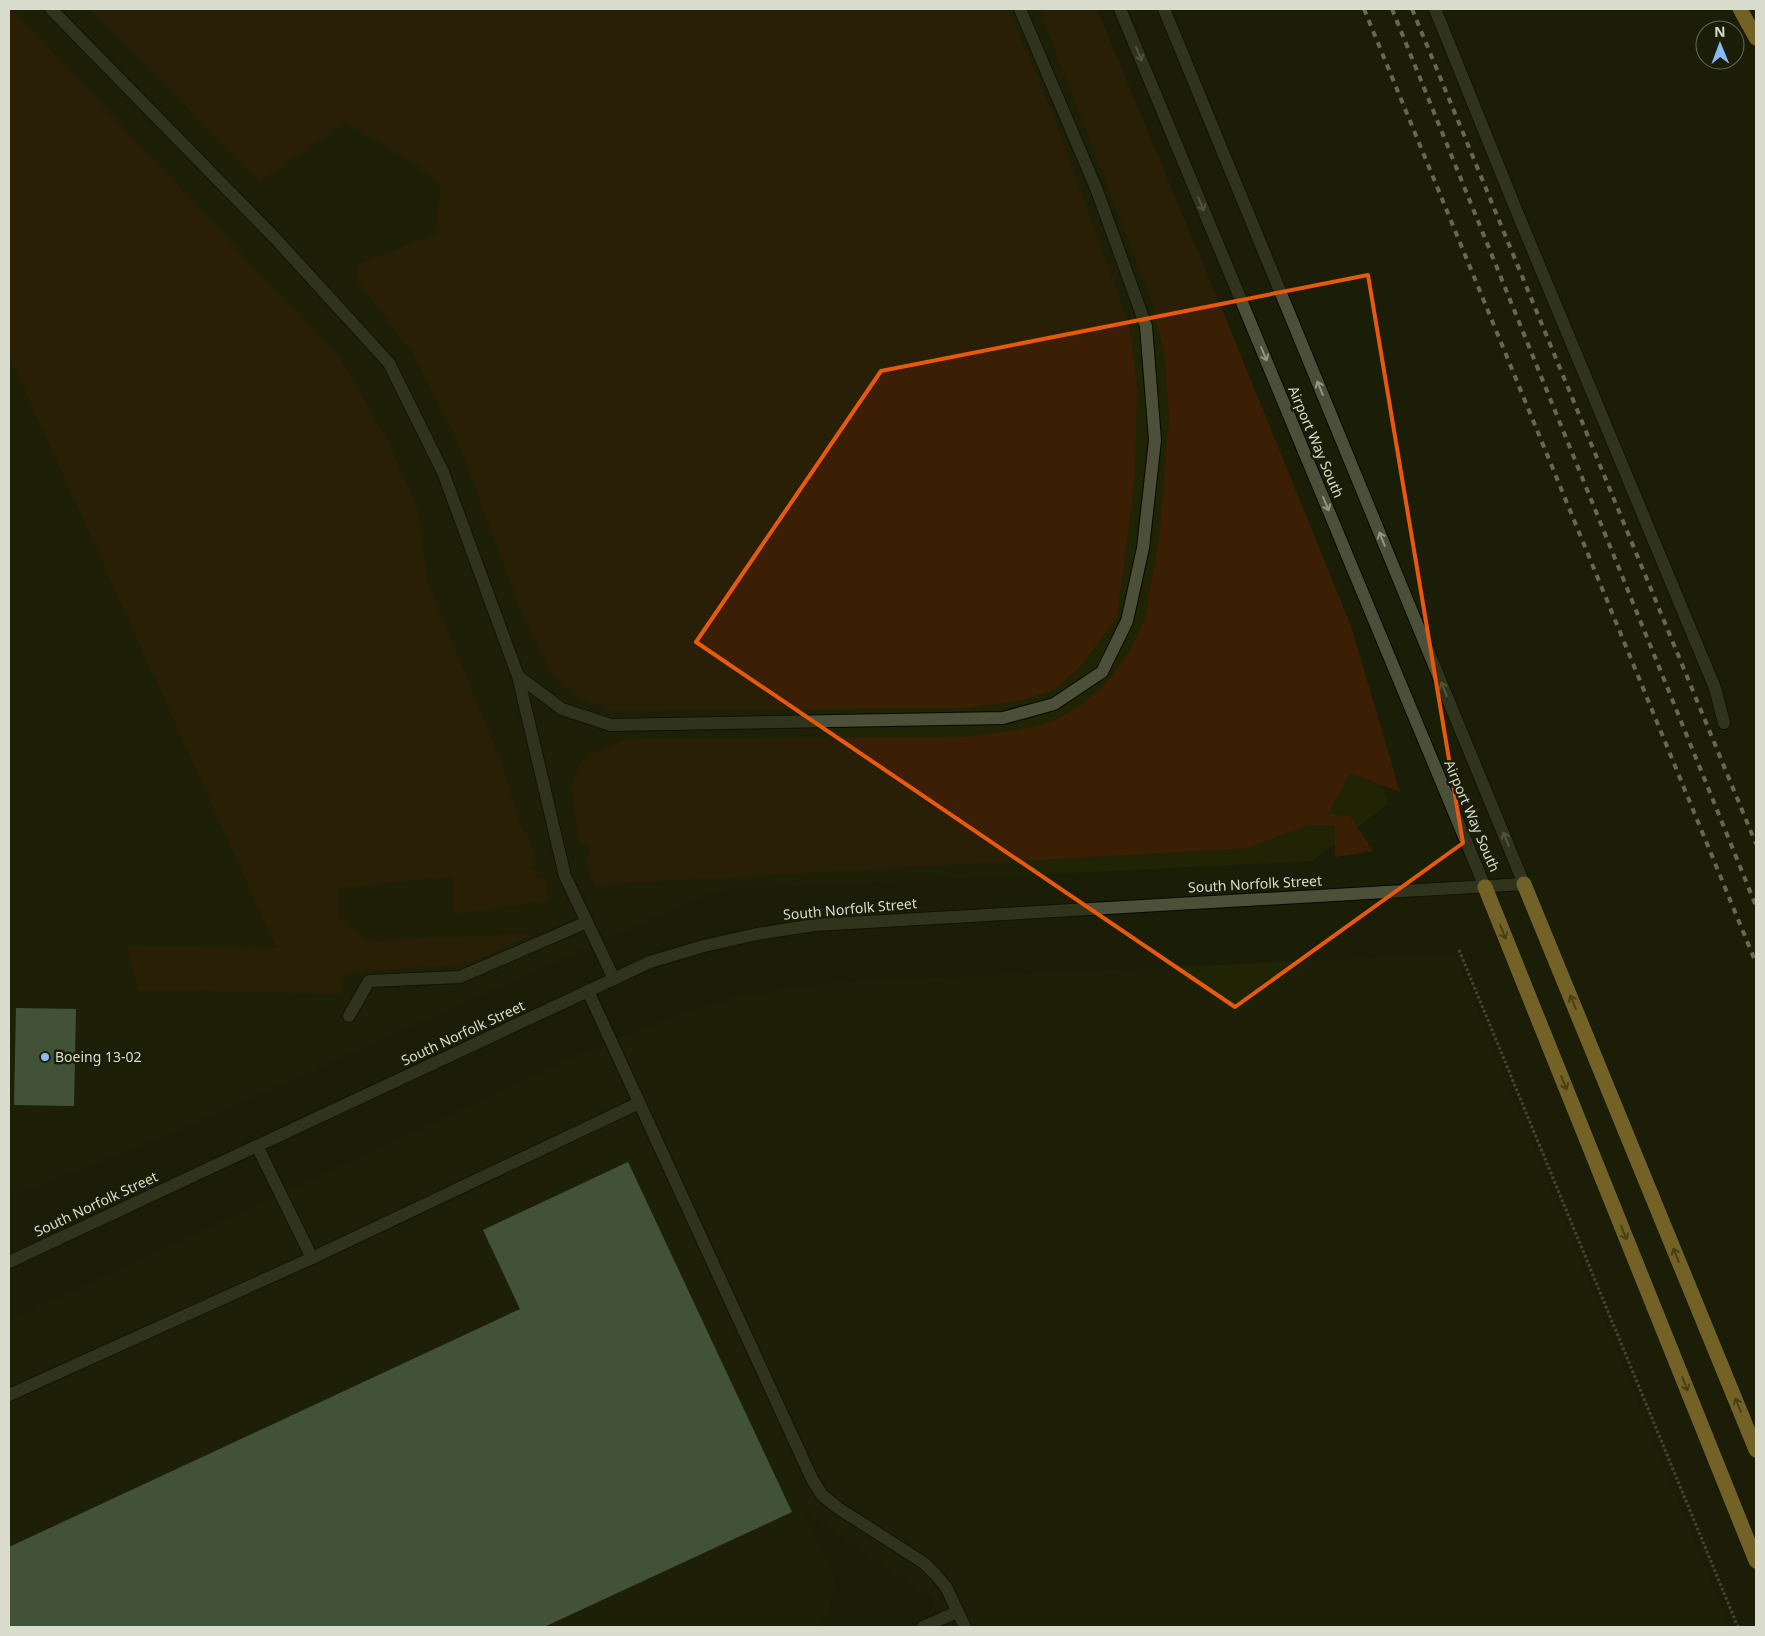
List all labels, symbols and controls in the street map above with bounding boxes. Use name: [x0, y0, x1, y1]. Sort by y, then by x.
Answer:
north arrow: [1695, 20, 1745, 70]
text: N: [1714, 22, 1726, 41]
one-way arrow: [1135, 46, 1144, 61]
one-way arrow: [1197, 196, 1207, 211]
one-way arrow: [1259, 346, 1269, 361]
one-way arrow: [1315, 381, 1324, 396]
street label: Airport Way South: [1284, 383, 1349, 501]
one-way arrow: [1321, 496, 1331, 511]
one-way arrow: [1377, 532, 1386, 547]
one-way arrow: [1438, 682, 1448, 697]
street label: Airport Way South: [1440, 757, 1505, 875]
one-way arrow: [1500, 832, 1510, 847]
street label: South Norfolk Street: [1187, 871, 1322, 896]
street label: South Norfolk Street: [782, 893, 918, 924]
one-way arrow: [1499, 924, 1508, 939]
one-way arrow: [1567, 995, 1577, 1010]
street label: South Norfolk Street: [398, 996, 528, 1070]
place label: Boeing 13-02: [55, 1047, 142, 1066]
marker: Boeing 13-02: [39, 1051, 51, 1063]
one-way arrow: [1560, 1075, 1569, 1090]
street label: South Norfolk Street: [31, 1167, 161, 1241]
one-way arrow: [1620, 1225, 1630, 1240]
one-way arrow: [1671, 1248, 1680, 1263]
one-way arrow: [1681, 1376, 1690, 1391]
one-way arrow: [1732, 1398, 1742, 1413]

